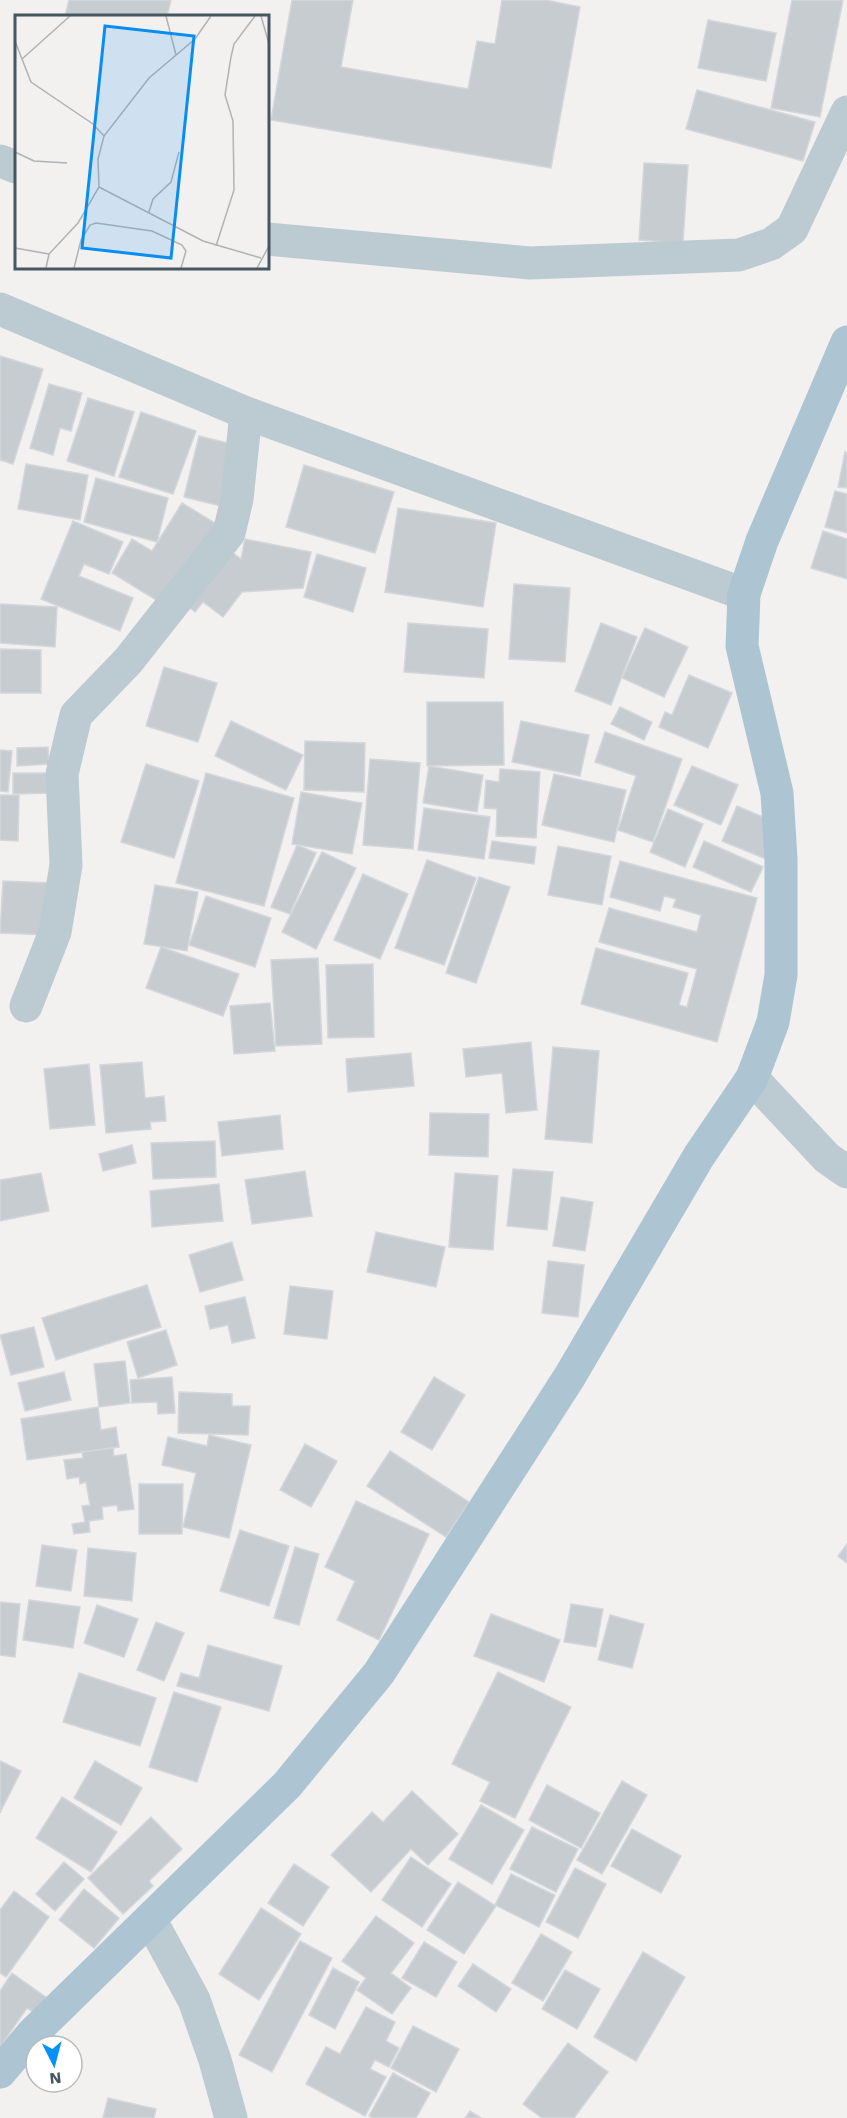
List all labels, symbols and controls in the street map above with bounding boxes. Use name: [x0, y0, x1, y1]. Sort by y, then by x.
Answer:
inset map: [15, 15, 268, 268]
north arrow: [24, 2034, 84, 2094]
text: N: [49, 2068, 62, 2088]

